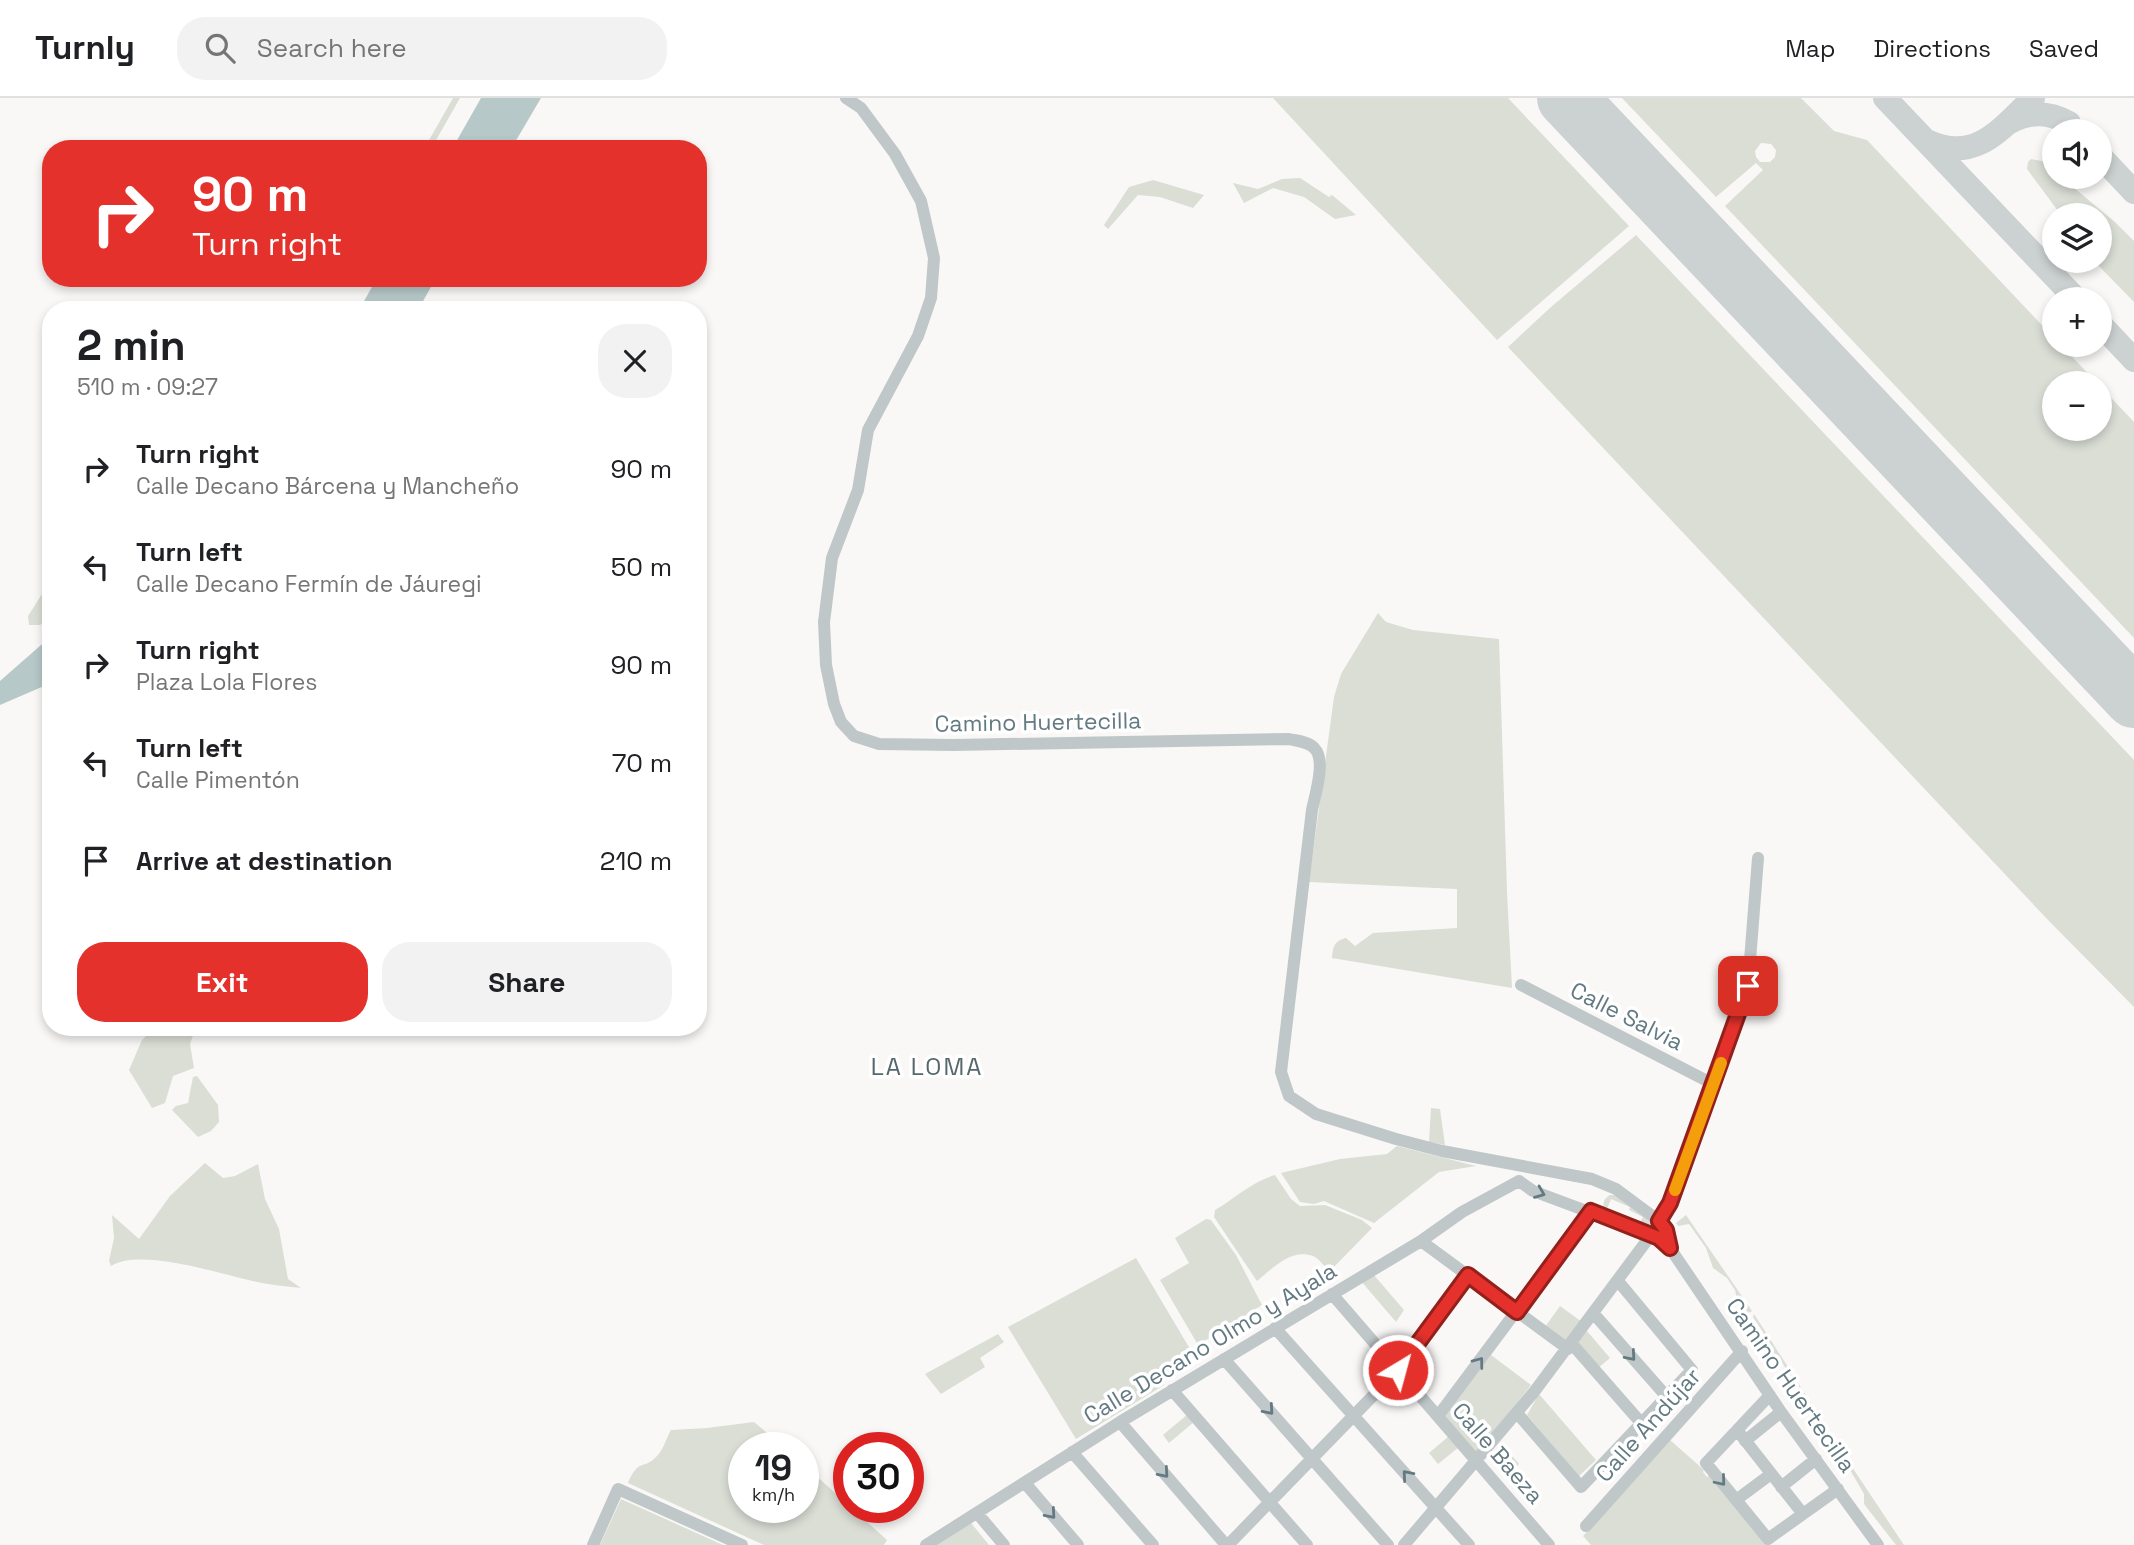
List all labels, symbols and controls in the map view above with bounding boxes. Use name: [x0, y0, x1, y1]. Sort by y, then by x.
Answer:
search box: [177, 17, 667, 80]
text: Turnly: [35, 27, 135, 69]
icon: search: [201, 29, 239, 67]
text: Search here: [257, 31, 407, 65]
text: Map: [1785, 33, 1835, 64]
text: Directions: [1873, 33, 1991, 64]
text: Saved: [2029, 33, 2099, 64]
map controls: [2042, 119, 2112, 441]
button: sound: [2042, 119, 2112, 189]
text: 90 m: [192, 163, 308, 225]
icon: right: [77, 168, 168, 259]
button: layers: [2042, 203, 2112, 273]
text: Turn right: [192, 224, 342, 264]
button: +: [2042, 287, 2112, 357]
text: 2 min: [77, 319, 186, 372]
button: close: [598, 324, 672, 398]
button: −: [2042, 371, 2112, 441]
text: 510 m · 09:27: [77, 372, 218, 402]
text: Turn right: [136, 437, 260, 471]
icon: right: [77, 450, 115, 488]
text: 90 m: [610, 452, 672, 486]
text: Calle Decano Bárcena y Mancheño: [136, 471, 519, 501]
text: Turn left: [136, 535, 243, 569]
icon: left: [77, 548, 115, 586]
text: 50 m: [611, 550, 672, 584]
text: Calle Decano Fermín de Jáuregi: [136, 569, 482, 599]
text: Turn right: [136, 633, 260, 667]
icon: right: [77, 646, 115, 684]
text: 90 m: [610, 648, 672, 682]
text: Plaza Lola Flores: [136, 667, 317, 697]
street label: Camino Huertecilla: [934, 705, 1142, 739]
text: Turn left: [136, 731, 243, 765]
icon: left: [77, 744, 115, 782]
text: 70 m: [612, 746, 672, 780]
text: Calle Pimentón: [136, 765, 300, 795]
icon: arrive: [77, 842, 115, 880]
text: Arrive at destination: [136, 844, 393, 878]
text: 210 m: [600, 844, 672, 878]
button: Exit: [77, 942, 368, 1022]
button: Share: [382, 942, 672, 1022]
pin: [1718, 956, 1778, 1016]
icon: arrive: [1729, 967, 1767, 1005]
street label: Calle Salvia: [1565, 975, 1689, 1057]
district label: LA LOMA: [871, 1051, 983, 1082]
one-way arrow: [1534, 1185, 1546, 1199]
street label: Calle Decano Olmo y Ayala: [1078, 1255, 1342, 1431]
street label: Camino Huertecilla: [1719, 1292, 1863, 1478]
position arrow: [1361, 1333, 1435, 1407]
one-way arrow: [1623, 1347, 1635, 1360]
one-way arrow: [1471, 1357, 1484, 1369]
street label: Calle Andújar: [1589, 1362, 1707, 1488]
street label: Calle Baeza: [1446, 1396, 1550, 1510]
one-way arrow: [1261, 1402, 1273, 1415]
speed limit sign: 30: [833, 1432, 924, 1523]
text: 19: [755, 1446, 792, 1490]
one-way arrow: [1156, 1465, 1168, 1478]
one-way arrow: [1403, 1471, 1416, 1484]
one-way arrow: [1713, 1473, 1725, 1486]
text: km/h: [752, 1483, 795, 1506]
one-way arrow: [1043, 1506, 1055, 1519]

